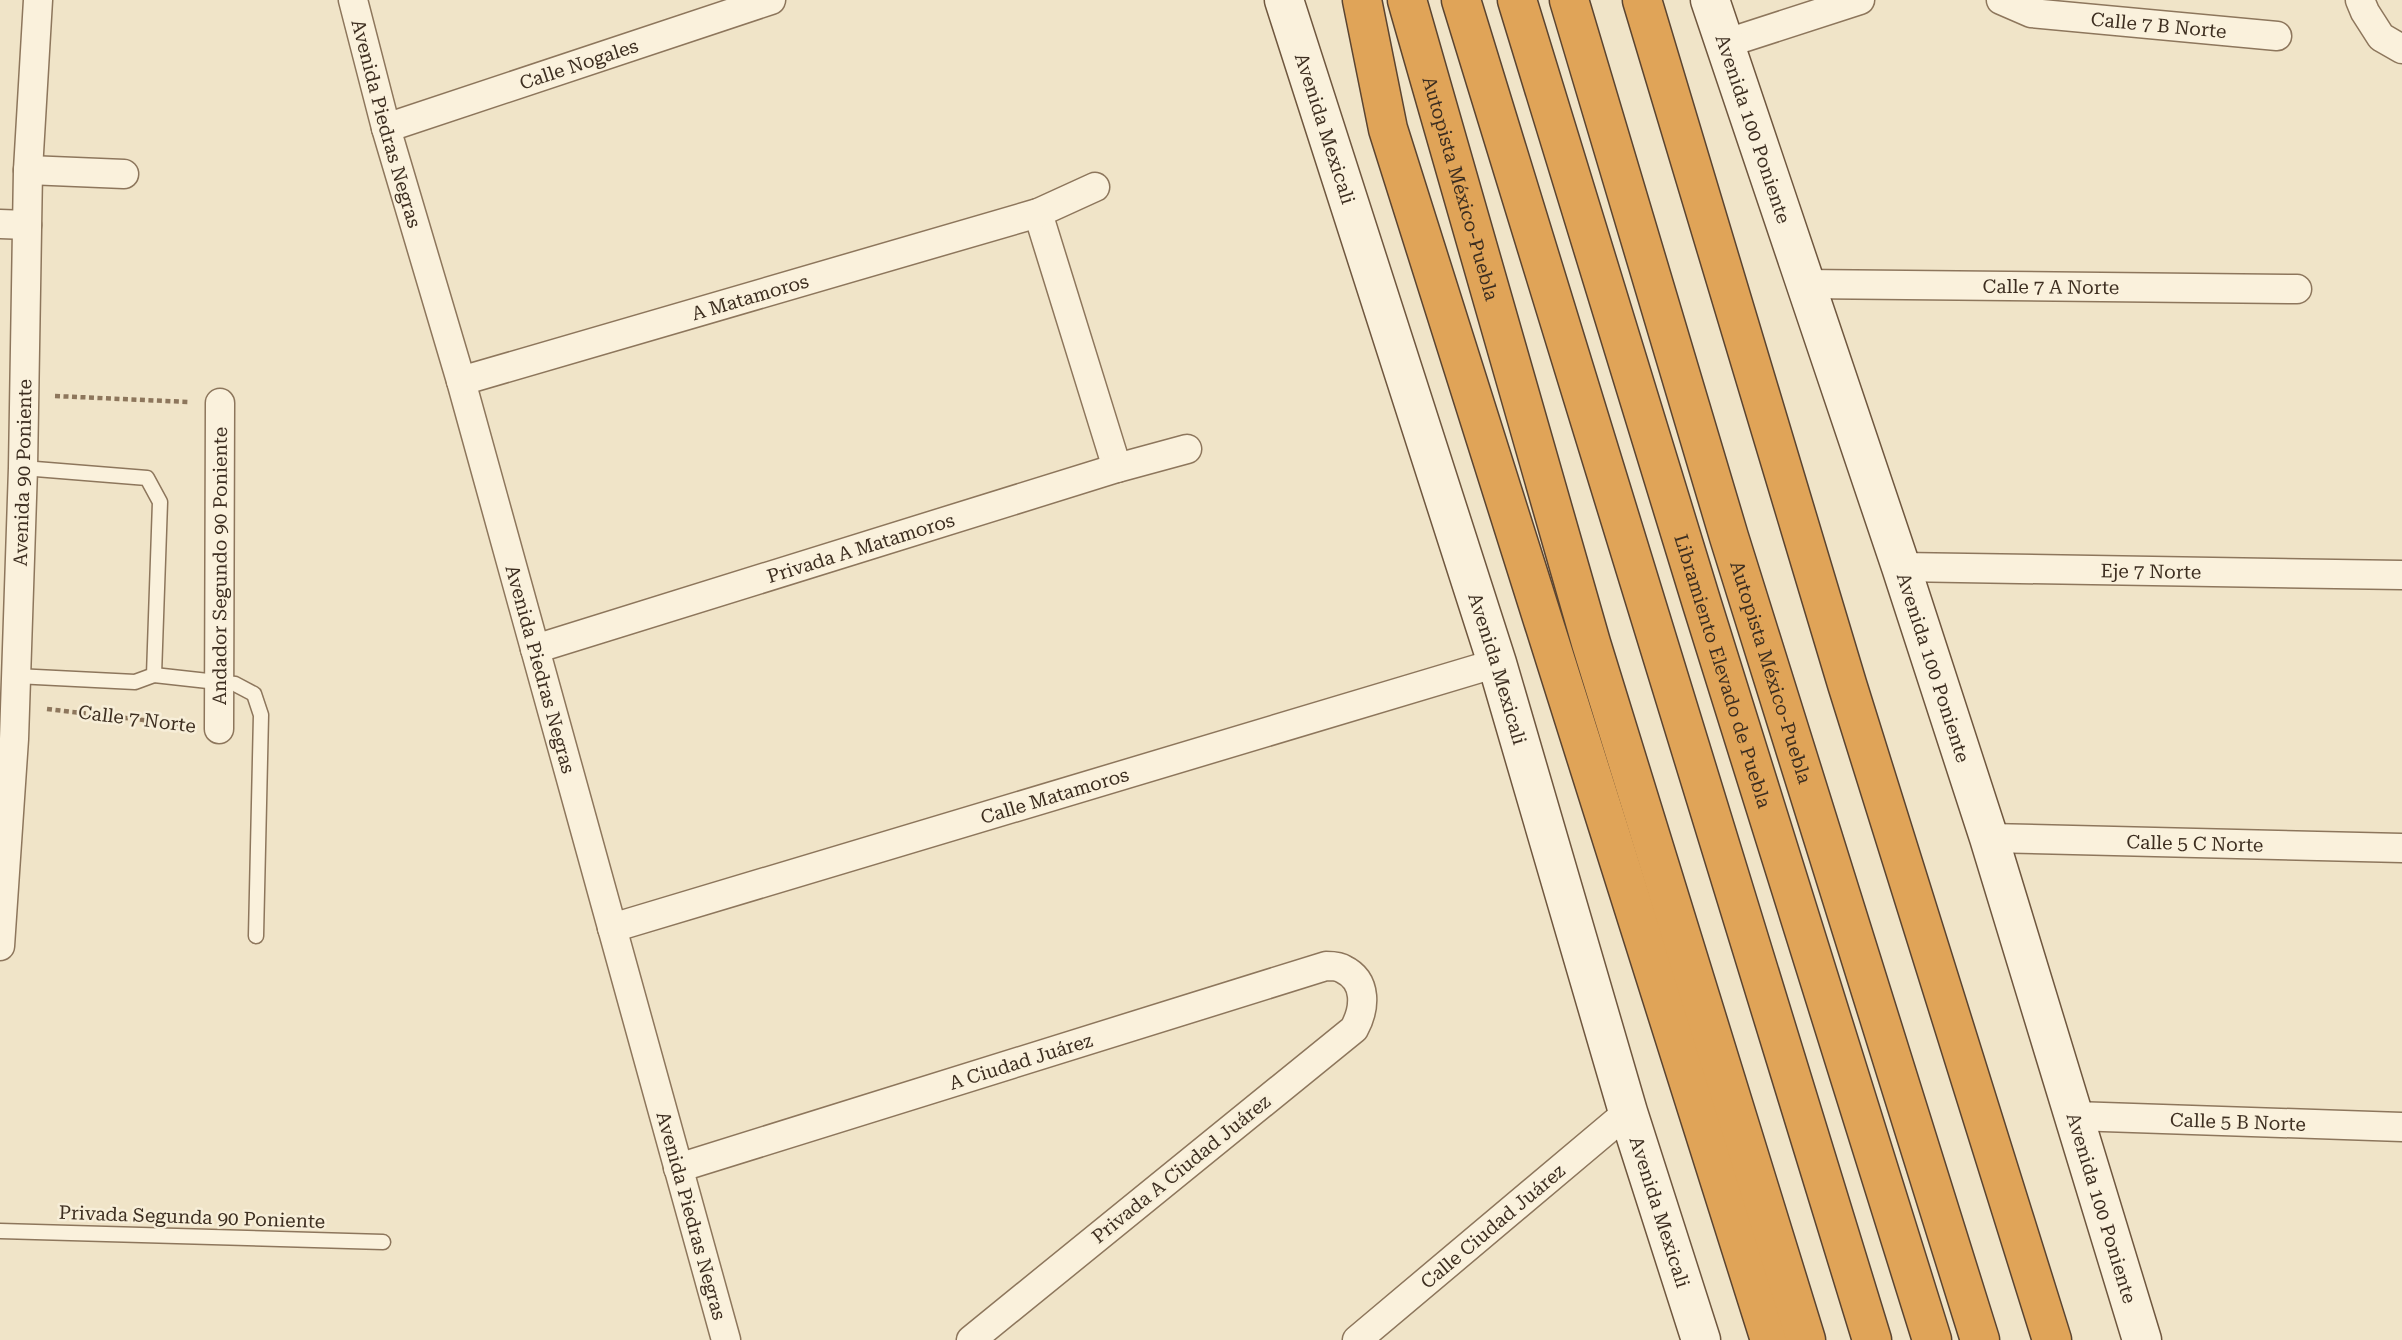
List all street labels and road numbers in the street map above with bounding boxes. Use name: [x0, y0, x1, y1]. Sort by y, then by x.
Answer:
street label: Calle 7 B Norte: [2090, 7, 2228, 43]
street label: Avenida Piedras Negras: [347, 17, 426, 231]
street label: Avenida 100 Poniente: [1711, 31, 1796, 226]
street label: Calle Nogales: [516, 34, 641, 94]
street label: Avenida Mexicali: [1290, 50, 1360, 207]
street label: Autopista México-Puebla: [1418, 74, 1504, 304]
street label: A Matamoros: [689, 269, 811, 325]
street label: Calle 7 A Norte: [1983, 274, 2119, 299]
street label: Avenida 90 Poniente: [8, 379, 36, 567]
street label: Andador Segundo 90 Poniente: [208, 427, 231, 705]
street label: Privada A Matamoros: [764, 508, 957, 588]
street label: Libramiento Elevado de Puebla: [1670, 531, 1777, 812]
street label: Autopista México-Puebla: [1726, 558, 1817, 787]
street label: Eje 7 Norte: [2100, 559, 2201, 583]
street label: Avenida Piedras Negras: [501, 562, 580, 776]
street label: Avenida 100 Poniente: [1892, 570, 1975, 765]
street label: Avenida Mexicali: [1464, 590, 1532, 747]
street label: Calle 7 Norte: [77, 700, 197, 738]
street label: Calle Matamoros: [978, 762, 1131, 829]
street label: Calle 5 C Norte: [2126, 830, 2264, 856]
street label: A Ciudad Juárez: [946, 1028, 1095, 1094]
street label: Privada A Ciudad Juárez: [1087, 1090, 1275, 1248]
street label: Calle 5 B Norte: [2170, 1108, 2306, 1135]
street label: Avenida Piedras Negras: [652, 1109, 731, 1323]
street label: Avenida 100 Poniente: [2062, 1110, 2142, 1306]
street label: Avenida Mexicali: [1625, 1133, 1695, 1290]
street label: Calle Ciudad Juárez: [1416, 1159, 1569, 1293]
street label: Privada Segunda 90 Poniente: [58, 1201, 326, 1233]

